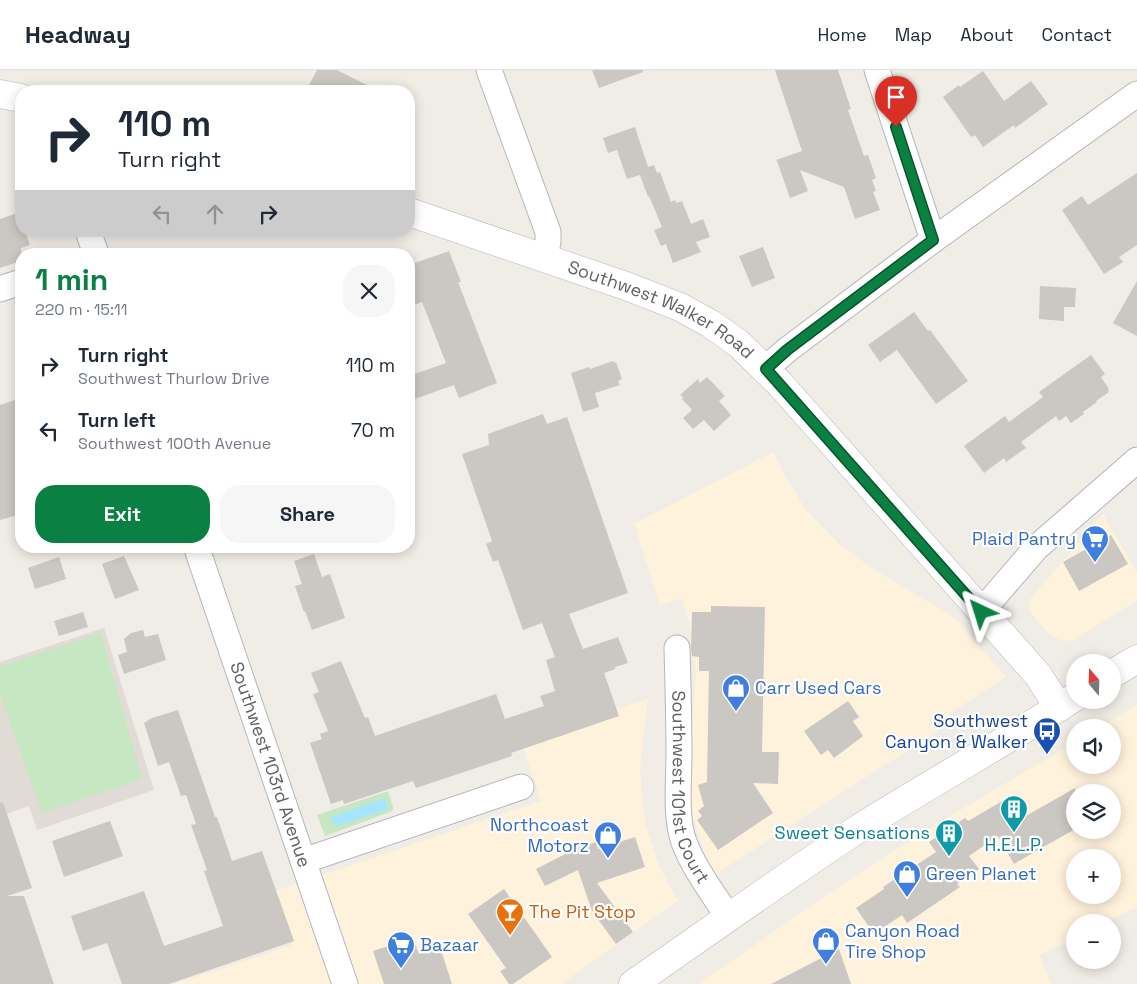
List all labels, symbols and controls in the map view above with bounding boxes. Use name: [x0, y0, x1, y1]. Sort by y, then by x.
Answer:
text: Headway: [25, 19, 131, 50]
text: Home: [818, 23, 867, 46]
text: Map: [895, 23, 932, 46]
text: About: [960, 23, 1014, 46]
text: Contact: [1042, 23, 1112, 46]
pin: [875, 76, 917, 127]
icon: arrive: [882, 83, 910, 111]
text: 110 m: [118, 102, 211, 146]
icon: right: [35, 105, 100, 170]
text: Turn right: [118, 145, 221, 173]
icon: left: [148, 200, 176, 228]
icon: ahead: [201, 200, 229, 228]
icon: right: [254, 200, 282, 228]
street label: Southwest Walker Road: [565, 255, 759, 364]
text: 1 min: [35, 260, 108, 299]
button: close: [343, 265, 395, 317]
text: 220 m · 15:11: [35, 299, 127, 320]
text: Turn right: [78, 343, 168, 368]
icon: right: [35, 352, 63, 380]
text: 110 m: [346, 353, 395, 378]
text: Southwest Thurlow Drive: [78, 368, 270, 389]
text: Turn left: [78, 408, 156, 433]
icon: left: [35, 417, 63, 445]
text: 70 m: [351, 418, 395, 443]
text: Southwest 100th Avenue: [78, 433, 271, 454]
button: Exit: [35, 485, 210, 543]
button: Share: [220, 485, 395, 543]
supermarket icon: Plaid Pantry: [1080, 524, 1110, 563]
place label: Plaid Pantry: [972, 527, 1076, 550]
position arrow: [954, 585, 1006, 637]
north arrow: [1066, 654, 1121, 709]
map controls: [1066, 654, 1121, 969]
street label: Southwest 103rd Avenue: [225, 659, 316, 870]
shop icon: Carr Used Cars: [721, 673, 751, 712]
place label: Carr Used Cars: [755, 676, 881, 699]
street label: Southwest 101st Court: [667, 690, 715, 888]
place label: Southwest Canyon & Walker: [885, 709, 1028, 753]
bus stop icon: Southwest Canyon & Walker: [1032, 716, 1062, 755]
button: sound: [1066, 719, 1121, 774]
button: layers: [1066, 784, 1121, 839]
building icon: H.E.L.P.: [999, 794, 1029, 833]
place label: Northcoast Motorz: [490, 813, 589, 857]
building icon: Sweet Sensations: [934, 818, 964, 857]
shop icon: Northcoast Motorz: [593, 820, 623, 859]
place label: Sweet Sensations: [775, 821, 930, 844]
place label: H.E.L.P.: [985, 833, 1043, 856]
button: +: [1066, 849, 1121, 904]
shop icon: Green Planet: [892, 859, 922, 898]
place label: Green Planet: [926, 862, 1037, 885]
bar icon: The Pit Stop: [495, 897, 525, 936]
place label: The Pit Stop: [529, 900, 636, 923]
button: −: [1066, 914, 1121, 969]
place label: Canyon Road Tire Shop: [845, 919, 960, 963]
shop icon: Canyon Road Tire Shop: [811, 926, 841, 965]
supermarket icon: Bazaar: [386, 930, 416, 969]
place label: Bazaar: [420, 933, 479, 956]

